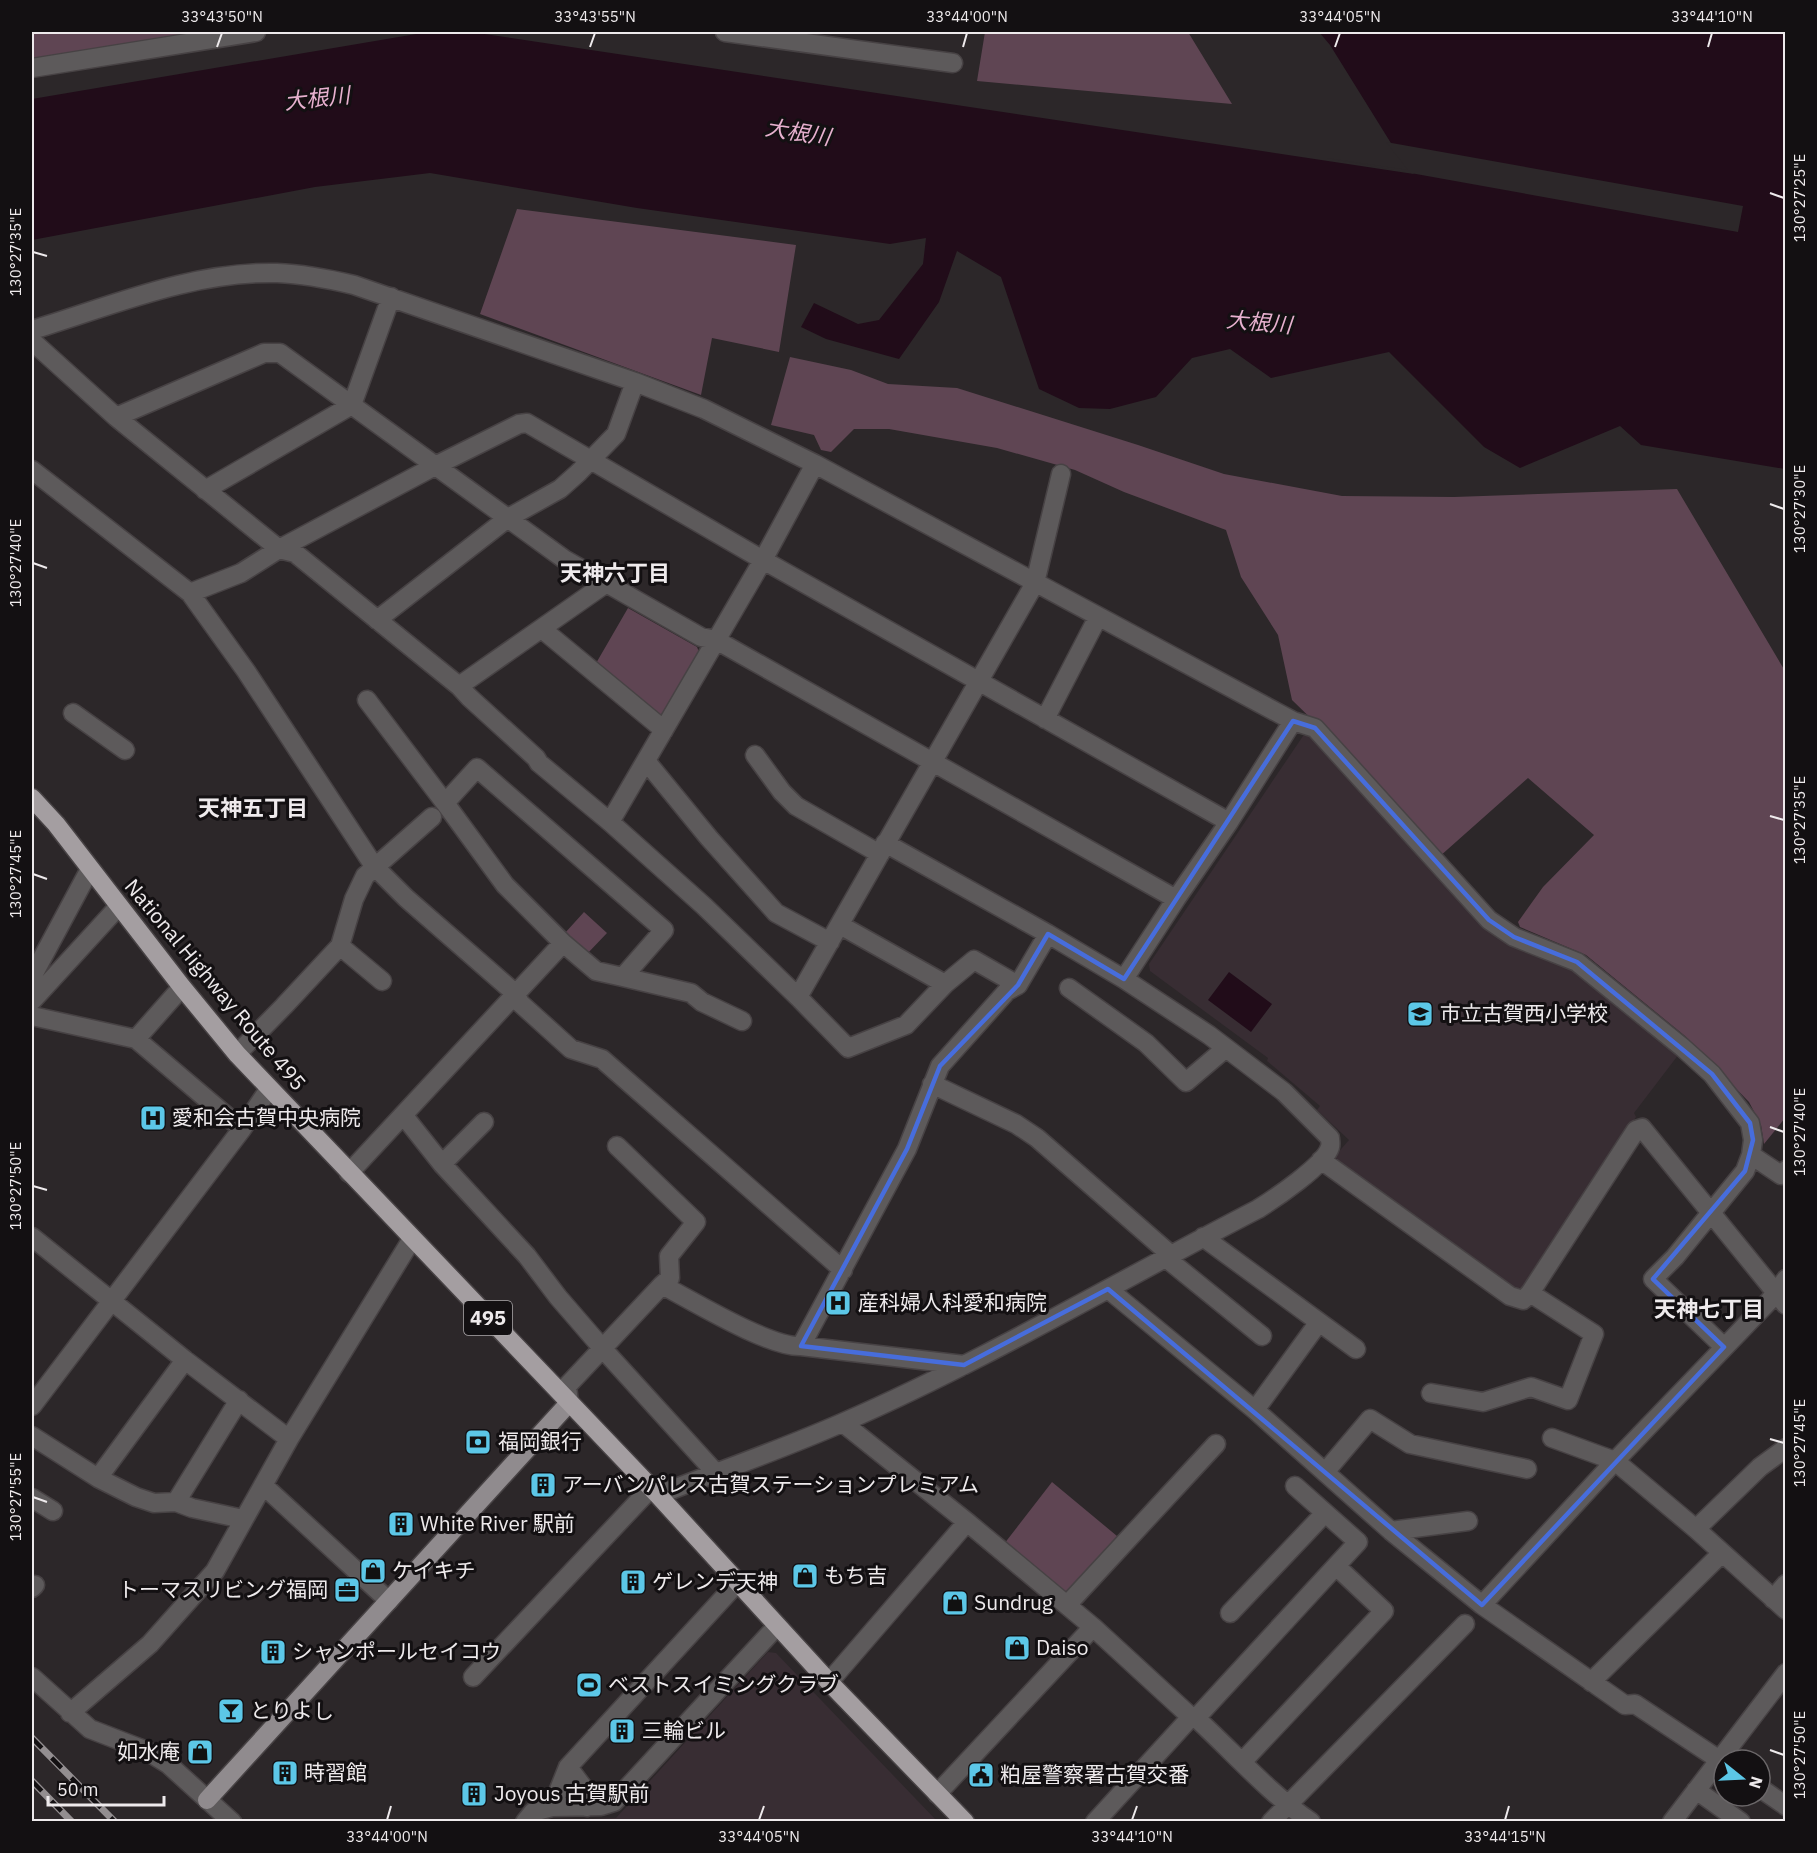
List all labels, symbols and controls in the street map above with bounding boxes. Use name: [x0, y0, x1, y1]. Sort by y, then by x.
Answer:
text: 33°43'50"N: [181, 7, 263, 26]
text: 33°43'55"N: [554, 7, 636, 26]
text: 33°44'00"N: [926, 7, 1008, 26]
text: 33°44'05"N: [1299, 7, 1381, 26]
text: 33°44'10"N: [1671, 7, 1753, 26]
water label: 大根川: [283, 79, 353, 115]
water label: 大根川: [763, 112, 835, 151]
text: 130°27'25"E: [1790, 154, 1809, 242]
text: 130°27'35"E: [6, 208, 25, 296]
water label: 大根川: [1225, 304, 1295, 339]
text: 130°27'30"E: [1790, 465, 1809, 553]
text: 130°27'40"E: [6, 519, 25, 607]
district label: 天神六丁目: [560, 558, 670, 587]
text: 130°27'35"E: [1790, 776, 1809, 864]
district label: 天神五丁目: [198, 793, 308, 822]
text: 130°27'45"E: [6, 830, 25, 918]
street label: National Highway Route 495: [119, 873, 313, 1096]
school or university icon: 市立古賀西小学校: [1405, 999, 1435, 1029]
place label: 市立古賀西小学校: [1440, 999, 1608, 1027]
text: 130°27'40"E: [1790, 1088, 1809, 1176]
hospital icon: 愛和会古賀中央病院: [138, 1103, 168, 1133]
place label: 愛和会古賀中央病院: [172, 1103, 361, 1131]
text: 130°27'50"E: [6, 1142, 25, 1230]
hospital icon: 産科婦人科愛和病院: [823, 1288, 853, 1318]
place label: 産科婦人科愛和病院: [858, 1288, 1047, 1316]
district label: 天神七丁目: [1654, 1294, 1764, 1323]
road number: 495: [464, 1301, 512, 1335]
text: 130°27'45"E: [1790, 1399, 1809, 1487]
bank icon: 福岡銀行: [463, 1427, 493, 1457]
place label: 福岡銀行: [498, 1427, 582, 1455]
text: 130°27'55"E: [6, 1453, 25, 1541]
building icon: アーバンパレス古賀ステーションプレミアム: [528, 1470, 558, 1500]
place label: アーバンパレス古賀ステーションプレミアム: [562, 1470, 979, 1498]
building icon: White River 駅前: [386, 1509, 416, 1539]
place label: White River 駅前: [420, 1509, 575, 1537]
shop icon: ケイキチ: [358, 1556, 388, 1586]
place label: ケイキチ: [392, 1556, 476, 1584]
shop icon: もち吉: [790, 1561, 820, 1591]
place label: もち吉: [824, 1561, 887, 1589]
building icon: ゲレンデ天神: [618, 1567, 648, 1597]
place label: ゲレンデ天神: [652, 1567, 778, 1595]
place label: トーマスリビング福岡: [118, 1575, 328, 1603]
office icon: トーマスリビング福岡: [332, 1575, 362, 1605]
shop icon: Sundrug: [940, 1588, 970, 1618]
place label: Sundrug: [974, 1588, 1053, 1616]
shop icon: Daiso: [1002, 1633, 1032, 1663]
place label: Daiso: [1036, 1633, 1089, 1661]
building icon: シャンポールセイコウ: [258, 1637, 288, 1667]
place label: シャンポールセイコウ: [292, 1637, 501, 1665]
sports icon: ベストスイミングクラブ: [574, 1670, 604, 1700]
place label: ベストスイミングクラブ: [608, 1670, 839, 1698]
bar icon: とりよし: [216, 1696, 246, 1726]
place label: とりよし: [250, 1696, 334, 1724]
text: 130°27'50"E: [1790, 1711, 1809, 1799]
building icon: 三輪ビル: [607, 1716, 637, 1746]
place label: 三輪ビル: [642, 1716, 726, 1744]
place label: 如水庵: [117, 1737, 180, 1765]
shop icon: 如水庵: [185, 1737, 215, 1767]
north arrow: [1712, 1748, 1772, 1808]
building icon: 時習館: [270, 1758, 300, 1788]
place label: 時習館: [304, 1758, 367, 1786]
public building icon: 粕屋警察署古賀交番: [966, 1760, 996, 1790]
place label: 粕屋警察署古賀交番: [1000, 1760, 1189, 1788]
scale bar: [48, 1769, 164, 1807]
text: N: [1745, 1774, 1768, 1791]
text: 50 m: [57, 1778, 99, 1801]
building icon: Joyous 古賀駅前: [459, 1779, 489, 1809]
place label: Joyous 古賀駅前: [494, 1779, 650, 1807]
text: 33°44'00"N: [346, 1827, 428, 1846]
text: 33°44'05"N: [718, 1827, 800, 1846]
text: 33°44'10"N: [1091, 1827, 1173, 1846]
text: 33°44'15"N: [1464, 1827, 1546, 1846]

